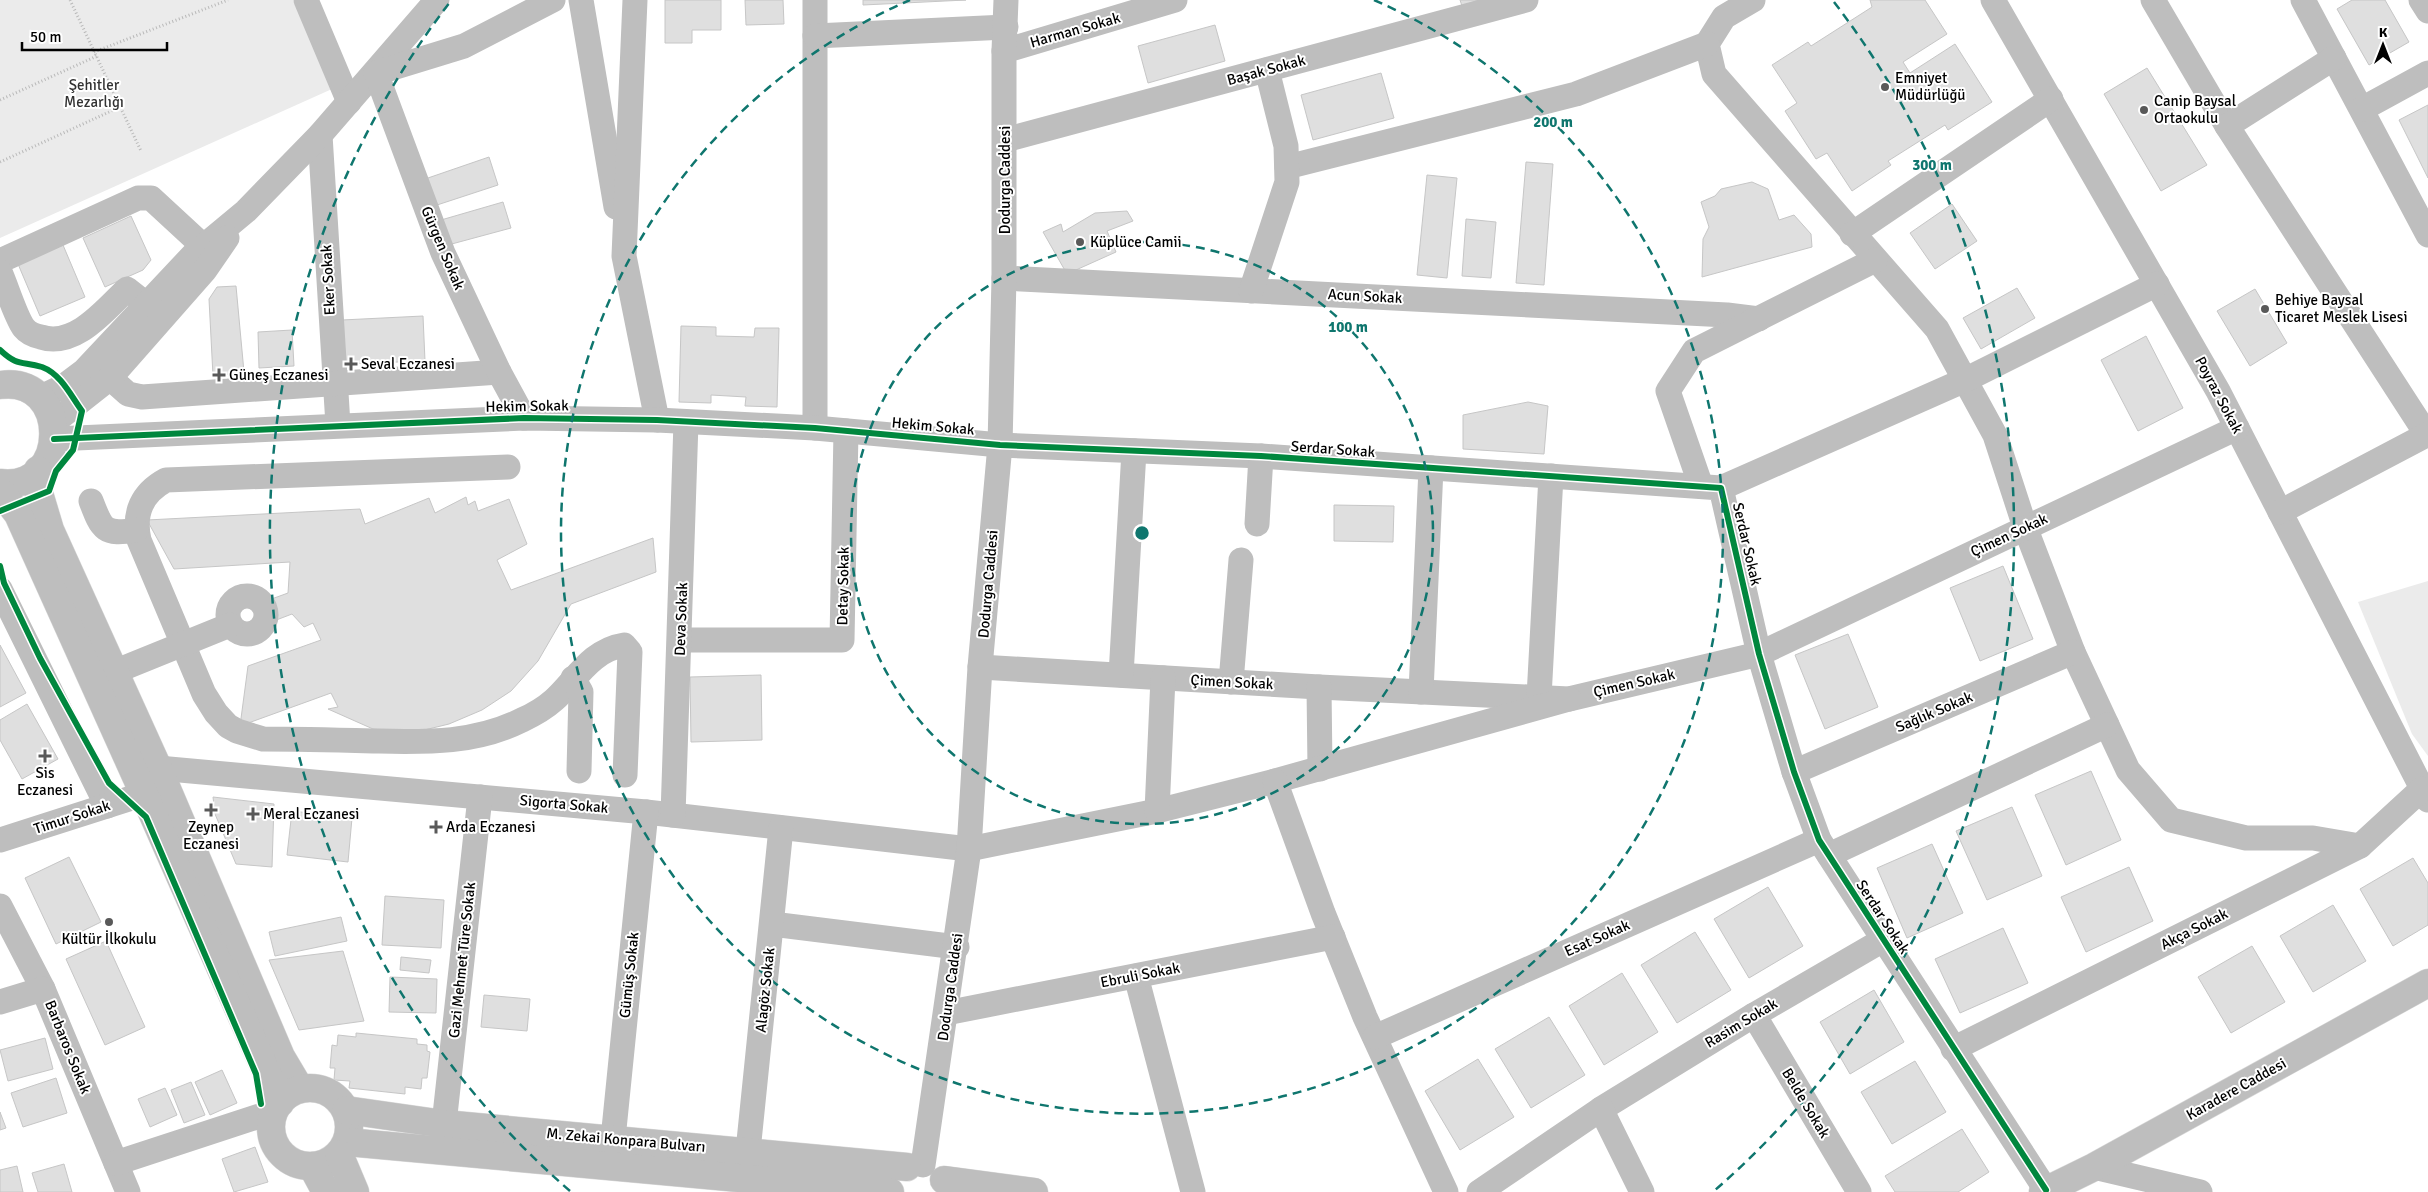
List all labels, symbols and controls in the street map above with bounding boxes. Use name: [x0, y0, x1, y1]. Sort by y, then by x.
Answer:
street label: Harman Sokak: [1028, 8, 1123, 51]
scale bar: [22, 20, 168, 52]
north arrow: [2358, 20, 2408, 70]
text: K: [2379, 24, 2388, 41]
text: 50 m: [30, 28, 61, 46]
street label: Başak Sokak: [1225, 51, 1308, 89]
place label: Emniyet Müdürlüğü: [1895, 69, 1966, 104]
park label: Şehitler Mezarlığı: [64, 76, 124, 111]
marker: Emniyet Müdürlüğü: [1879, 81, 1891, 93]
place label: Canip Baysal Ortaokulu: [2154, 92, 2236, 127]
marker: Canip Baysal Ortaokulu: [2138, 104, 2150, 116]
text: 200 m: [1533, 113, 1573, 131]
street label: Dodurga Caddesi: [996, 126, 1014, 234]
text: 300 m: [1912, 156, 1952, 174]
street label: Gürgen Sokak: [417, 204, 469, 293]
place label: Küplüce Camii: [1090, 233, 1182, 251]
marker: Küplüce Camii: [1074, 236, 1086, 248]
street label: Eker Sokak: [317, 244, 339, 316]
street label: Acun Sokak: [1327, 285, 1403, 307]
place label: Behiye Baysal Ticaret Meslek Lisesi: [2275, 291, 2408, 326]
marker: Behiye Baysal Ticaret Meslek Lisesi: [2259, 303, 2271, 315]
text: 100 m: [1328, 318, 1368, 336]
street label: Poyraz Sokak: [2191, 353, 2247, 437]
place label: Seval Eczanesi: [361, 355, 455, 373]
marker: Seval Eczanesi: [345, 358, 357, 370]
place label: Güneş Eczanesi: [229, 366, 328, 384]
marker: Güneş Eczanesi: [213, 369, 225, 381]
street label: Hekim Sokak: [485, 396, 569, 416]
street label: Hekim Sokak: [891, 413, 976, 439]
street label: Serdar Sokak: [1290, 437, 1376, 461]
street label: Serdar Sokak: [1729, 501, 1765, 588]
street label: Çimen Sokak: [1968, 509, 2051, 561]
centre of rings: [1133, 524, 1151, 542]
street label: Dodurga Caddesi: [974, 529, 1002, 639]
street label: Detay Sokak: [833, 546, 853, 626]
street label: Deva Sokak: [671, 581, 691, 656]
street label: Çimen Sokak: [1592, 665, 1677, 701]
street label: Çimen Sokak: [1190, 671, 1274, 693]
street label: Sağlık Sokak: [1893, 688, 1976, 736]
marker: Sis Eczanesi: [39, 750, 51, 762]
place label: Sis Eczanesi: [17, 764, 73, 799]
street label: Sigorta Sokak: [519, 791, 610, 817]
street label: Timur Sokak: [32, 796, 113, 838]
marker: Zeynep Eczanesi: [205, 804, 217, 816]
place label: Meral Eczanesi: [263, 805, 359, 823]
marker: Meral Eczanesi: [247, 808, 259, 820]
place label: Zeynep Eczanesi: [183, 818, 239, 853]
place label: Arda Eczanesi: [446, 818, 535, 836]
marker: Arda Eczanesi: [430, 821, 442, 833]
street label: Serdar Sokak: [1852, 877, 1914, 958]
street label: Gazi Mehmet Türe Sokak: [445, 881, 479, 1039]
street label: Akça Sokak: [2157, 904, 2231, 954]
street label: Esat Sokak: [1561, 915, 1633, 960]
marker: Kültür İlkokulu: [103, 916, 115, 928]
place label: Kültür İlkokulu: [61, 930, 157, 948]
street label: Gümüş Sokak: [616, 930, 643, 1019]
street label: Dodurga Caddesi: [934, 932, 966, 1042]
street label: Alagöz Sokak: [752, 946, 778, 1033]
street label: Ebruli Sokak: [1099, 958, 1182, 992]
street label: Rasim Sokak: [1702, 994, 1781, 1052]
street label: Barbaros Sokak: [41, 998, 95, 1097]
street label: Karadere Caddesi: [2183, 1054, 2289, 1124]
street label: Belde Sokak: [1778, 1065, 1834, 1142]
street label: M. Zekai Konpara Bulvarı: [546, 1124, 706, 1156]

